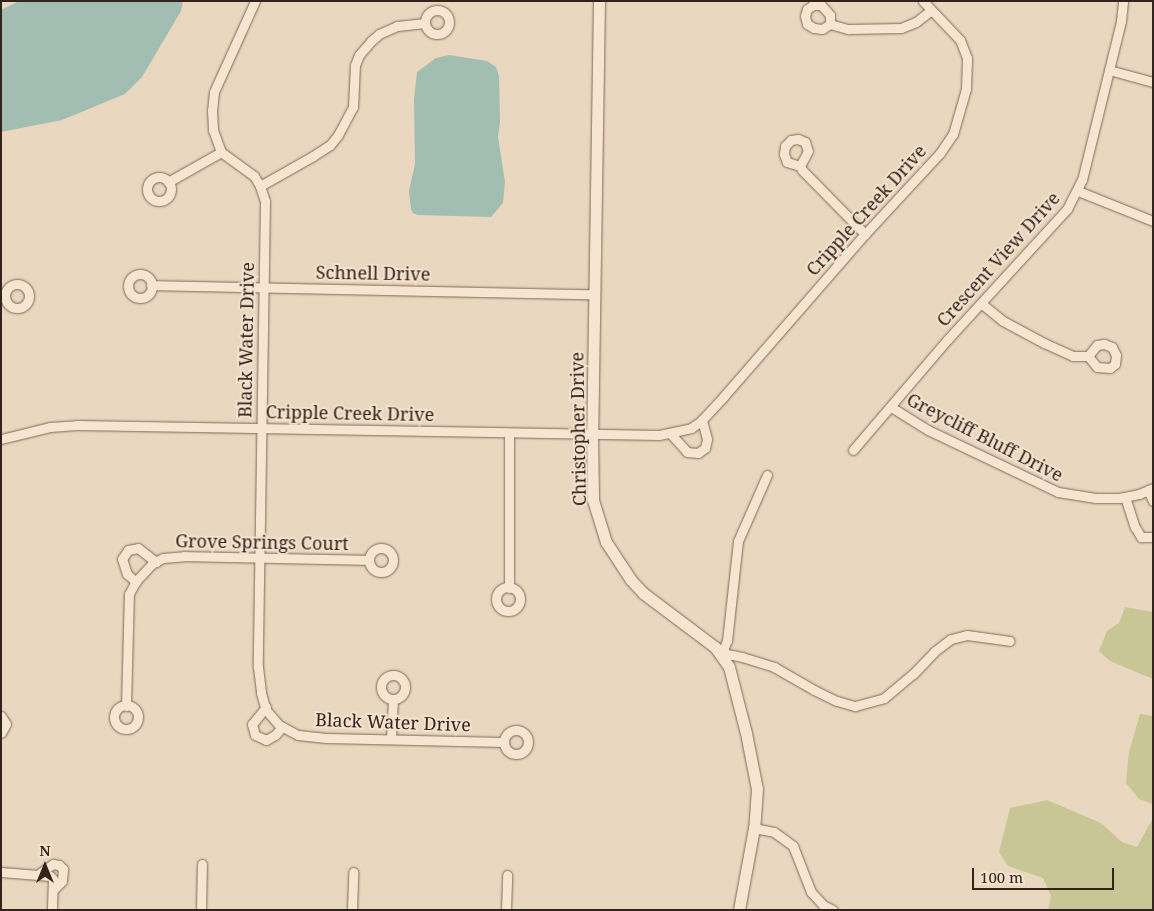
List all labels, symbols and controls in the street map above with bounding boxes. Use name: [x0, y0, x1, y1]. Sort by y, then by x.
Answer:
street label: Cripple Creek Drive: [802, 140, 930, 280]
street label: Crescent View Drive: [932, 187, 1064, 331]
street label: Schnell Drive: [316, 261, 430, 285]
street label: Black Water Drive: [234, 262, 258, 418]
street label: Christopher Drive: [566, 352, 590, 506]
street label: Greycliff Bluff Drive: [903, 388, 1067, 486]
street label: Cripple Creek Drive: [265, 401, 435, 425]
street label: Grove Springs Court: [175, 530, 349, 554]
street label: Black Water Drive: [315, 708, 471, 736]
north arrow: [20, 841, 70, 891]
text: N: [39, 841, 51, 860]
scale bar: [974, 858, 1116, 890]
text: 100 m: [980, 867, 1023, 887]

